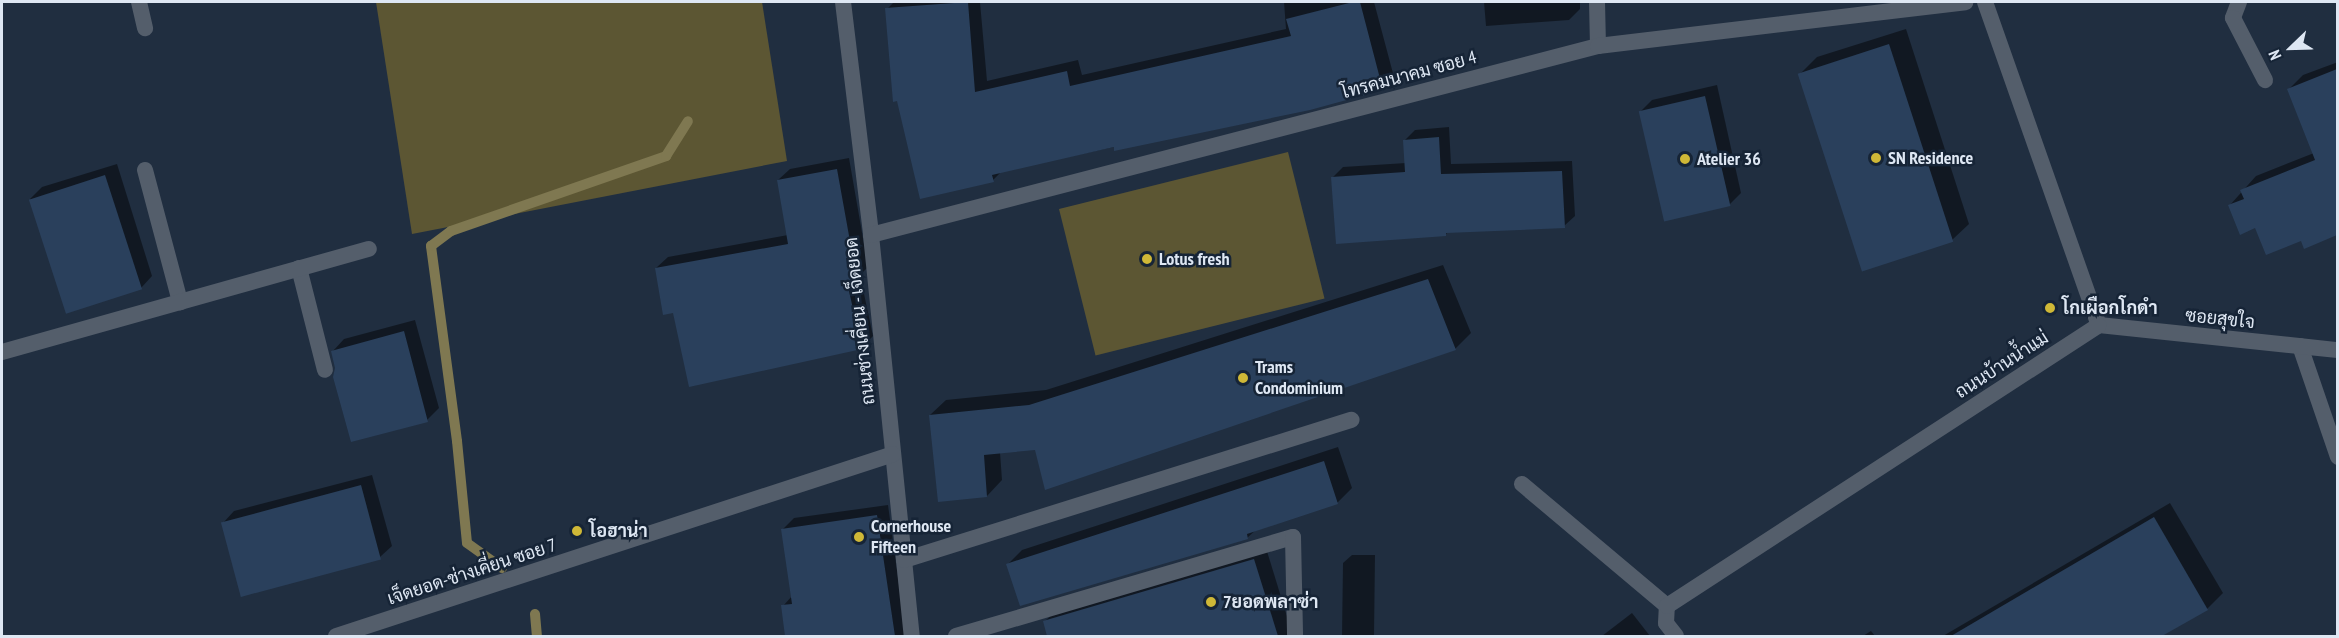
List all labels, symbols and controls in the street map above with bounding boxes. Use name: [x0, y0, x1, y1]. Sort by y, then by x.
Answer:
north arrow: [2261, 18, 2321, 78]
street label: โทรคมนาคม ซอย 4: [1339, 47, 1479, 103]
text: N: [2264, 47, 2285, 63]
place label: SN Residence: [1888, 147, 1973, 169]
place label: Atelier 36: [1697, 148, 1761, 170]
marker: SN Residence: [1869, 151, 1883, 165]
marker: Atelier 36: [1678, 152, 1692, 166]
street label: ถนนช่างเคี่ยน - เจ็ดยอด: [840, 235, 880, 407]
place label: Lotus fresh: [1159, 248, 1230, 270]
marker: Lotus fresh: [1140, 252, 1154, 266]
place label: โกเผือกโกดำ: [2062, 297, 2158, 319]
marker: โกเผือกโกดำ: [2043, 301, 2057, 315]
street label: ซอยสุขใจ: [2184, 305, 2256, 333]
street label: ถนนบ้านน้ำแม่: [1951, 327, 2053, 403]
place label: Trams Condominium: [1255, 357, 1343, 400]
marker: Trams Condominium: [1236, 371, 1250, 385]
place label: Cornerhouse Fifteen: [871, 516, 951, 558]
place label: โอฮาน่า: [589, 520, 648, 542]
marker: โอฮาน่า: [570, 524, 584, 538]
marker: Cornerhouse Fifteen: [852, 530, 866, 544]
street label: เจ็ดยอด-ช่างเคี่ยน ซอย 7: [385, 534, 559, 610]
place label: 7ยอดพลาซ่า: [1223, 591, 1319, 613]
marker: 7ยอดพลาซ่า: [1204, 595, 1218, 609]

